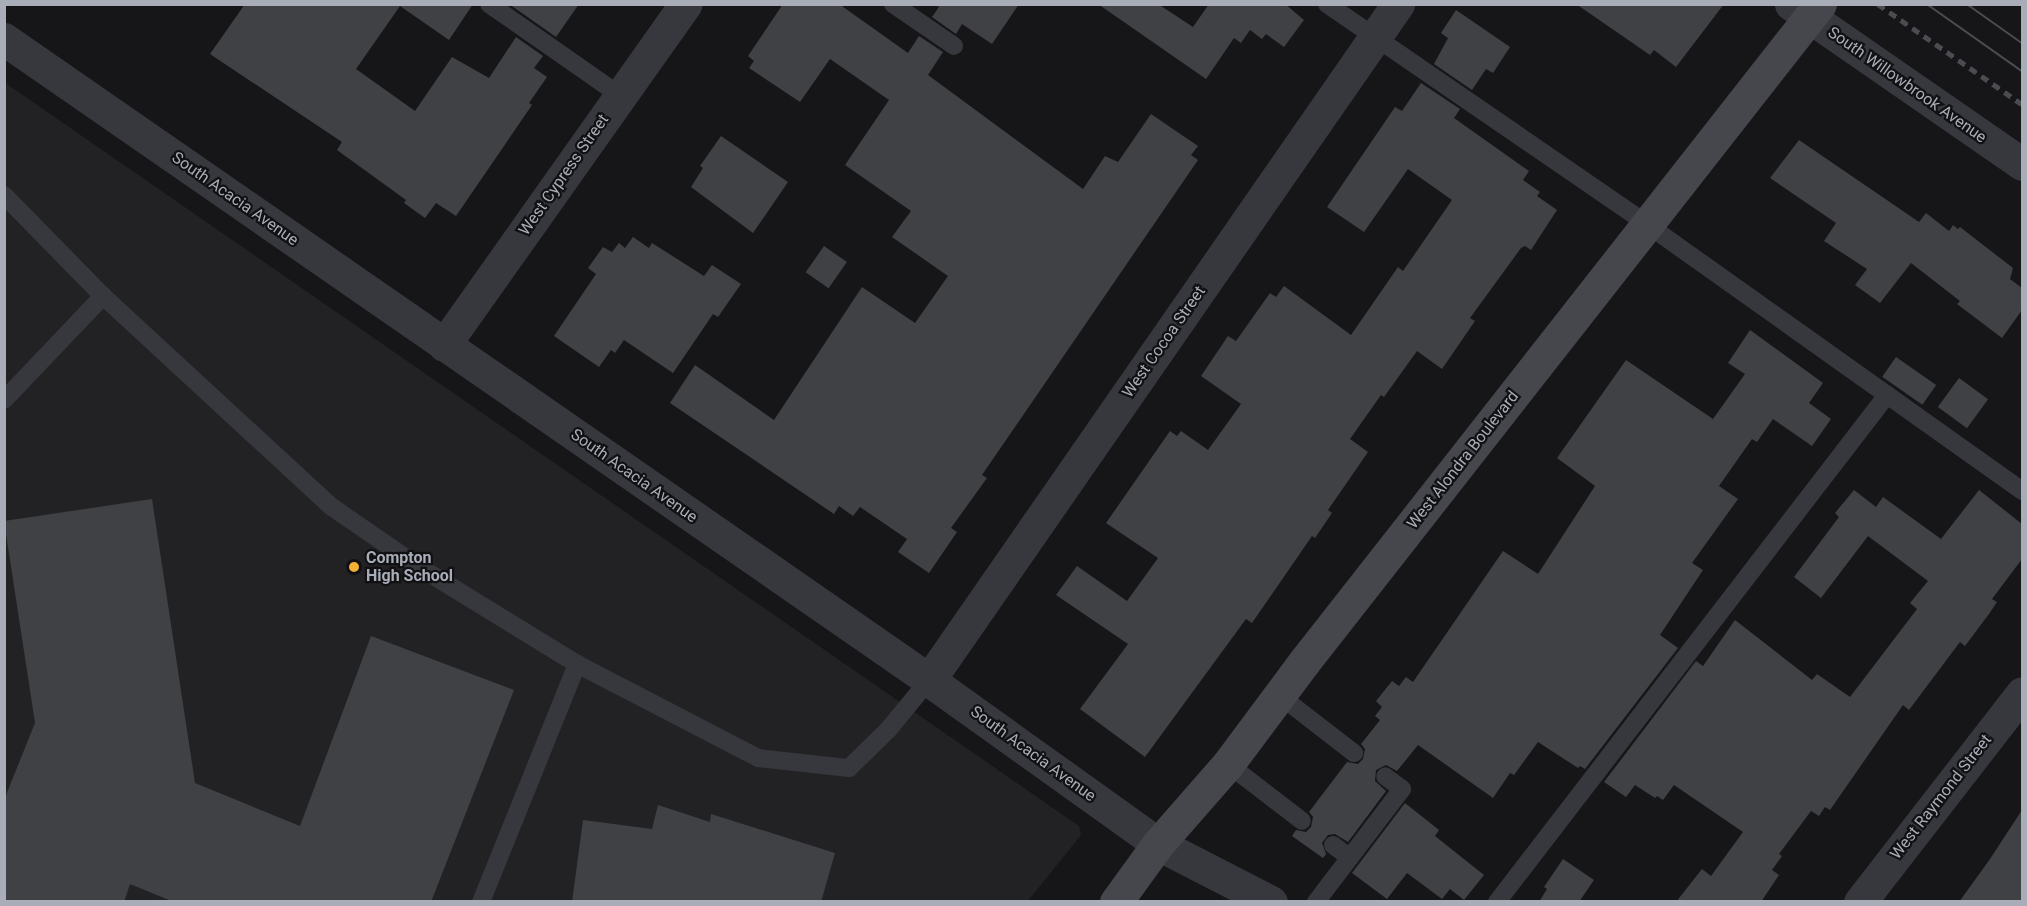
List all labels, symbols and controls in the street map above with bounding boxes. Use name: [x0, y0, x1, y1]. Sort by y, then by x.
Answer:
street label: South Willowbrook Avenue: [1824, 23, 1990, 147]
street label: West Cypress Street: [515, 111, 613, 239]
street label: South Acacia Avenue: [168, 148, 302, 250]
street label: West Cocoa Street: [1118, 283, 1210, 401]
street label: West Alondra Boulevard: [1403, 387, 1523, 533]
street label: South Acacia Avenue: [567, 425, 701, 527]
place label: Compton High School: [366, 548, 453, 586]
marker: Compton High School: [347, 560, 361, 574]
street label: South Acacia Avenue: [967, 702, 1099, 806]
street label: West Raymond Street: [1886, 731, 1996, 863]

